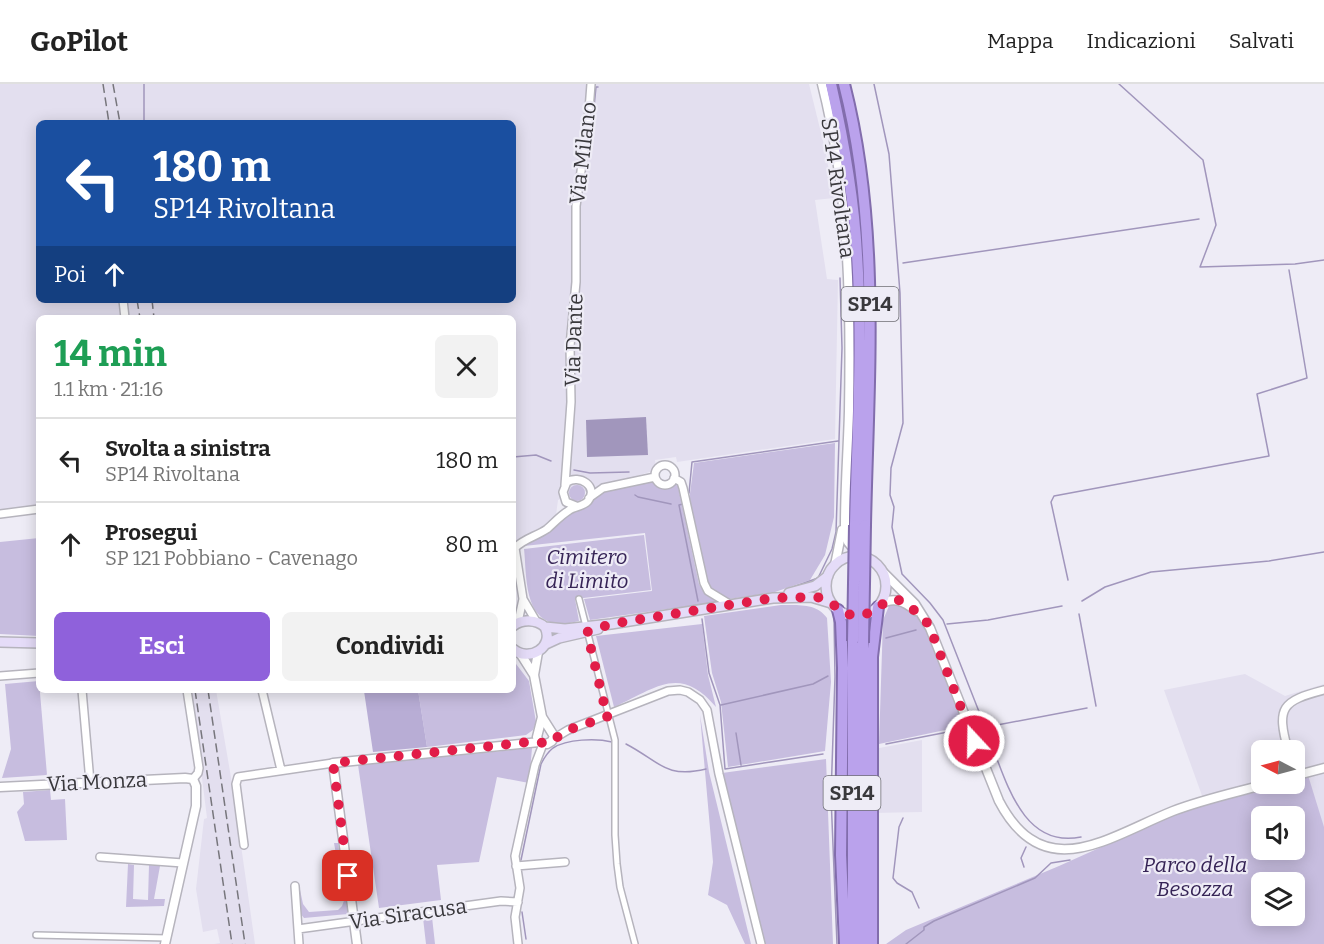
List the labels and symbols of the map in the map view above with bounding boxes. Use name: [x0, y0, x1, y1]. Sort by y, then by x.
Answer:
street label: Via Milano: [564, 100, 602, 206]
street label: SP14 Rivoltana: [815, 116, 861, 260]
road number: SP14: [842, 287, 898, 321]
street label: Via Dante: [559, 293, 589, 387]
park label: Cimitero di Limito: [546, 544, 629, 594]
position arrow: [942, 709, 1006, 773]
north arrow: [1251, 740, 1305, 794]
street label: Via Monza: [46, 766, 148, 798]
road number: SP14: [824, 776, 880, 810]
pin: [322, 850, 373, 901]
park label: Parco della Besozza: [1143, 852, 1247, 902]
street label: Via Siracusa: [347, 893, 469, 935]

